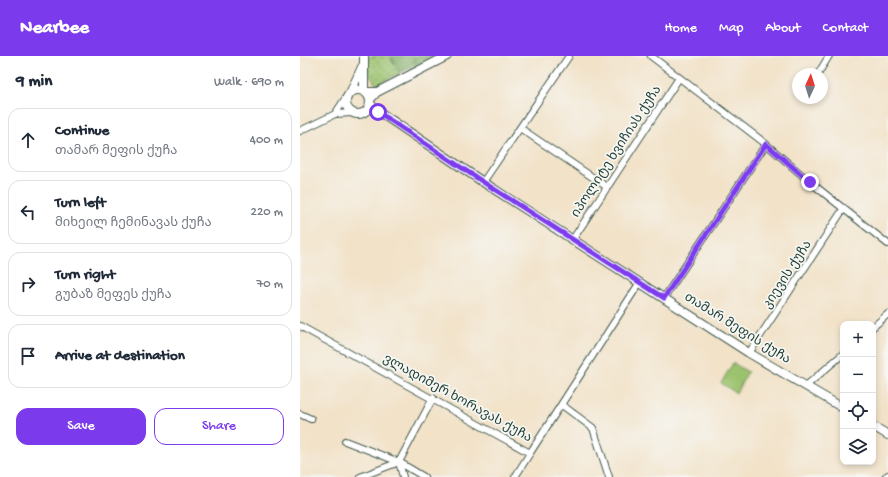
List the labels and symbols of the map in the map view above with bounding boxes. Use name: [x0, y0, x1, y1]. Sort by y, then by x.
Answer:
north arrow: [792, 68, 828, 104]
street label: იპოლიტე ხვიჩიას ქუჩა: [569, 83, 665, 221]
route start: [369, 103, 387, 121]
route end: [801, 173, 819, 191]
street label: კიევის ქუჩა: [760, 238, 816, 312]
street label: თამარ მეფის ქუჩა: [681, 290, 793, 368]
street label: ვლადიმერ ხორავას ქუჩა: [380, 352, 534, 446]

